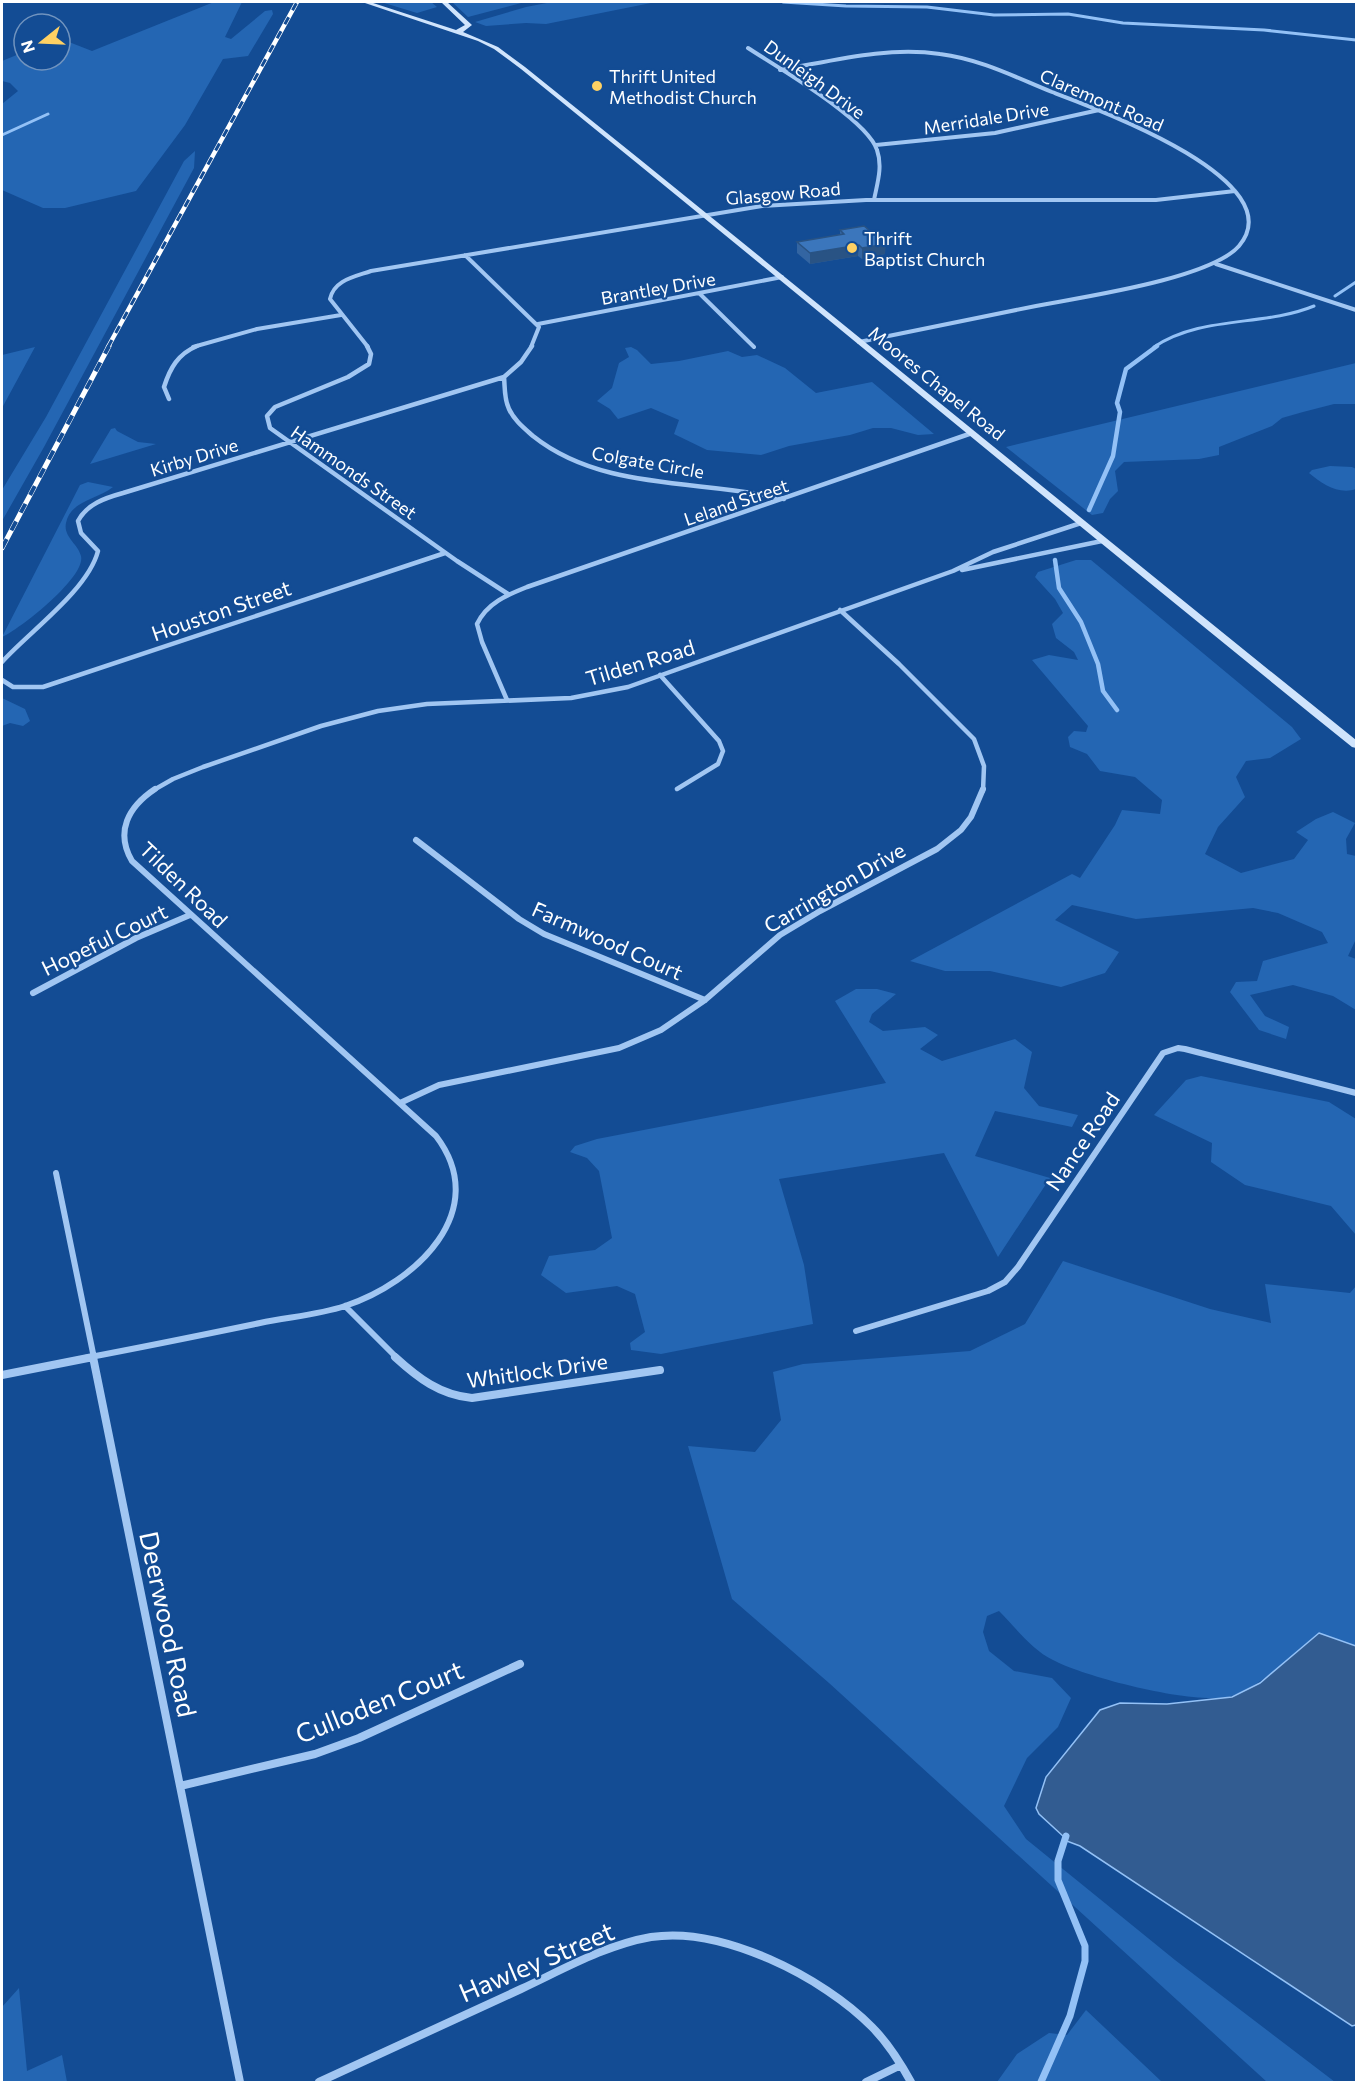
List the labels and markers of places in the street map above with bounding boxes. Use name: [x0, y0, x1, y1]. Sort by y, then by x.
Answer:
place label: Thrift United Methodist Church: [609, 65, 757, 108]
marker: Thrift United Methodist Church: [590, 79, 604, 93]
place label: Thrift Baptist Church: [864, 227, 985, 270]
marker: Thrift Baptist Church: [845, 241, 859, 255]

